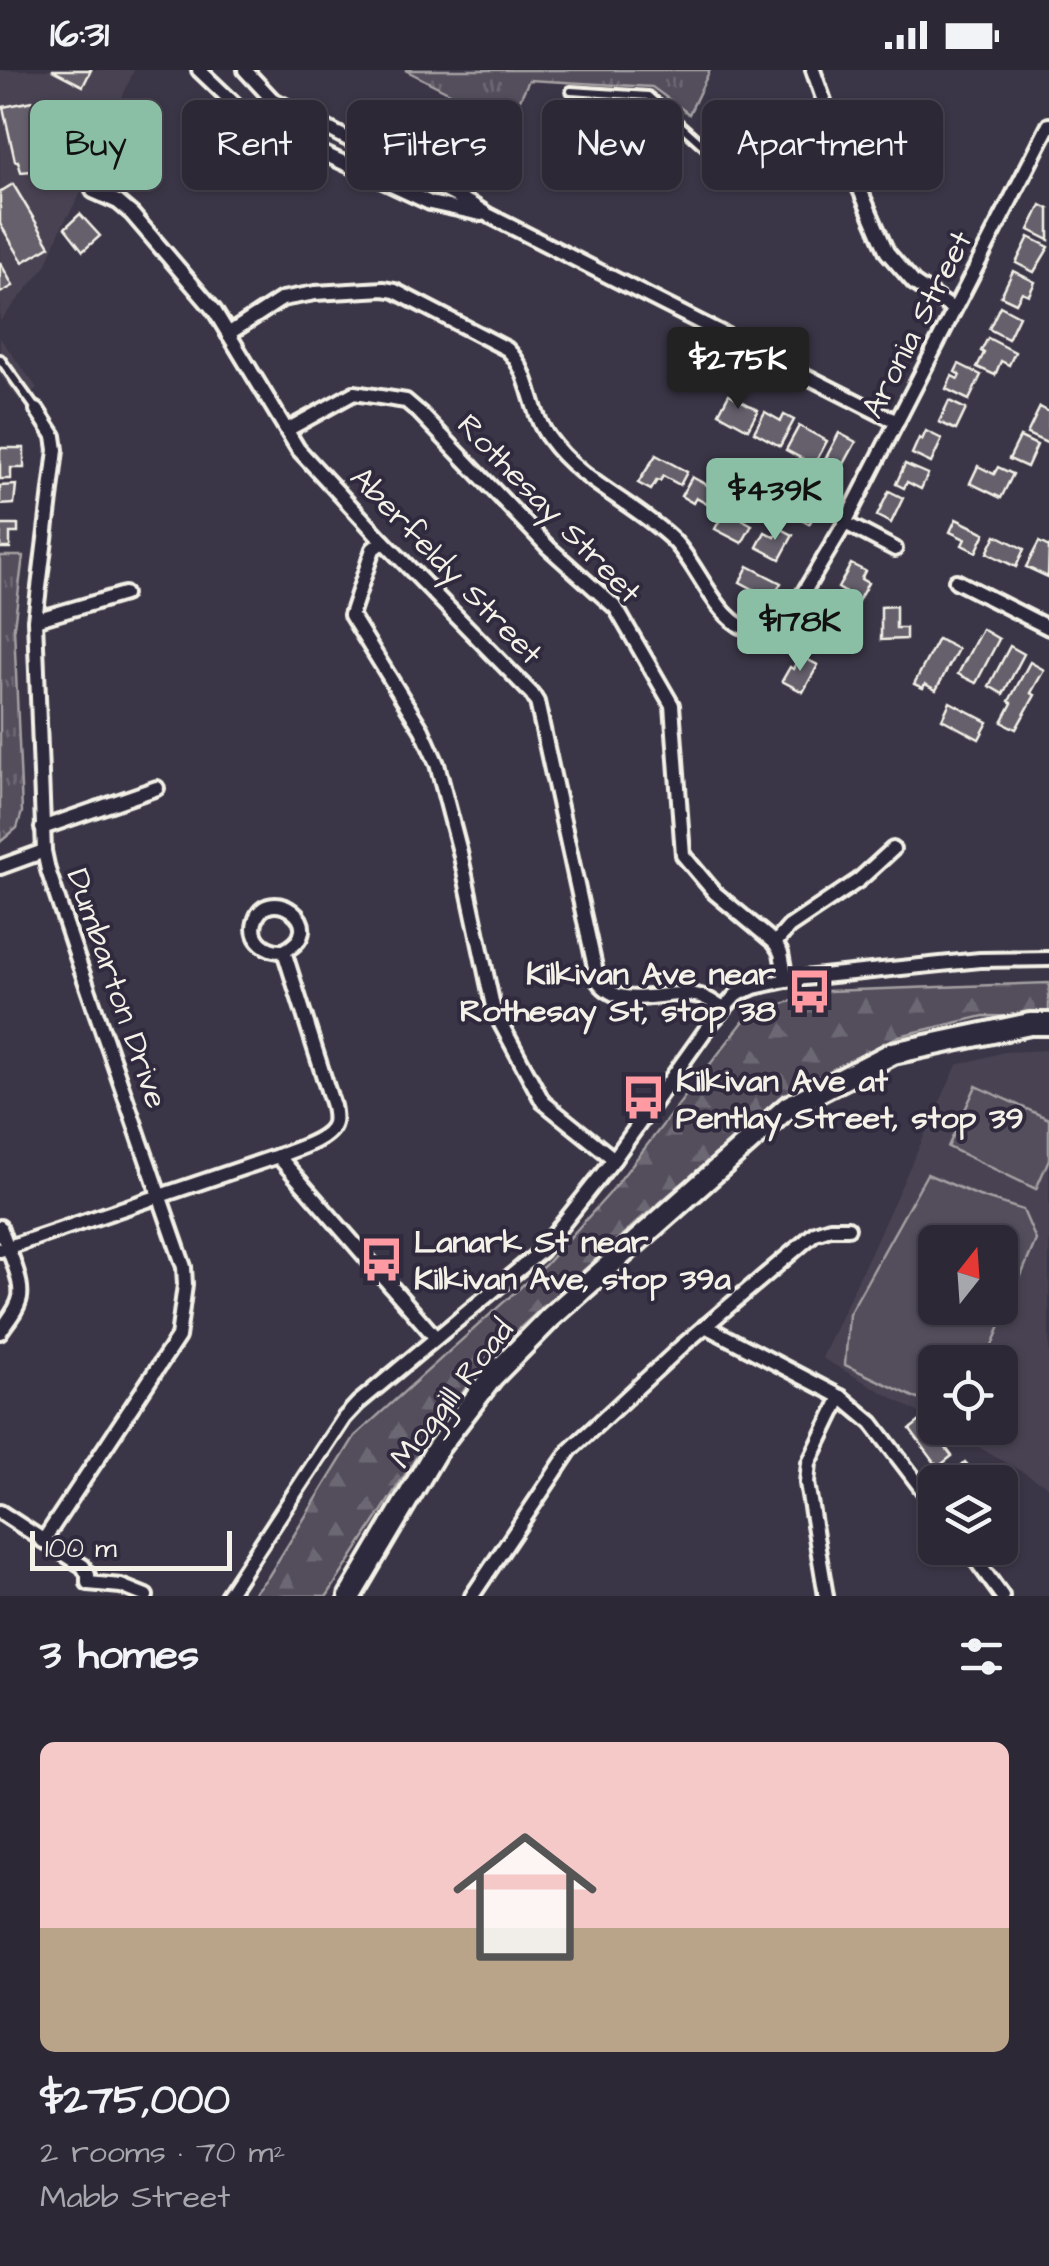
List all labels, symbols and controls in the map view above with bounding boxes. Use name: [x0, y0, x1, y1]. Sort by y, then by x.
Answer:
text: 16:31: [50, 9, 109, 61]
chip: Buy: [30, 100, 162, 190]
chip: Rent: [182, 100, 327, 190]
chip: Filters: [347, 100, 522, 190]
chip: New: [542, 100, 682, 190]
chip: Apartment: [702, 100, 943, 190]
street label: Aronia Street: [851, 223, 984, 426]
pin: $275K: [668, 327, 808, 412]
text: $275K: [689, 337, 787, 382]
street label: Rothesay Street: [446, 404, 651, 614]
street label: Aberfeldy Street: [339, 457, 553, 675]
pin: $439K: [705, 458, 845, 543]
text: $439K: [728, 468, 822, 513]
pin: $178K: [730, 589, 870, 674]
text: $178K: [759, 599, 841, 644]
street label: Dumbarton Drive: [54, 863, 179, 1114]
place label: Kilkivan Ave near Rothesay St, stop 38: [460, 952, 776, 1035]
bus stop icon: Kilkivan Ave near Rothesay St, stop 38: [785, 967, 833, 1015]
place label: Kilkivan Ave at Pentlay Street, stop 39: [676, 1059, 1024, 1142]
bus stop icon: Kilkivan Ave at Pentlay Street, stop 39: [619, 1074, 667, 1122]
place label: Lanark St near Kilkivan Ave, stop 39a: [414, 1220, 731, 1302]
north arrow: [918, 1225, 1018, 1325]
map controls: [918, 1225, 1018, 1565]
bus stop icon: Lanark St near Kilkivan Ave, stop 39a: [357, 1235, 405, 1283]
street label: Moggill Road: [379, 1310, 525, 1478]
button: locate: [918, 1345, 1018, 1445]
button: layers: [918, 1465, 1018, 1565]
scale bar: [30, 1526, 232, 1570]
text: 100 m: [45, 1529, 117, 1568]
text: 3 homes: [40, 1627, 199, 1685]
icon: filters: [954, 1629, 1009, 1684]
icon: home: [435, 1807, 615, 1987]
text: $275,000: [40, 2072, 230, 2130]
text: 2 rooms · 70 m²: [40, 2130, 285, 2175]
text: Mabb Street: [40, 2175, 230, 2220]

